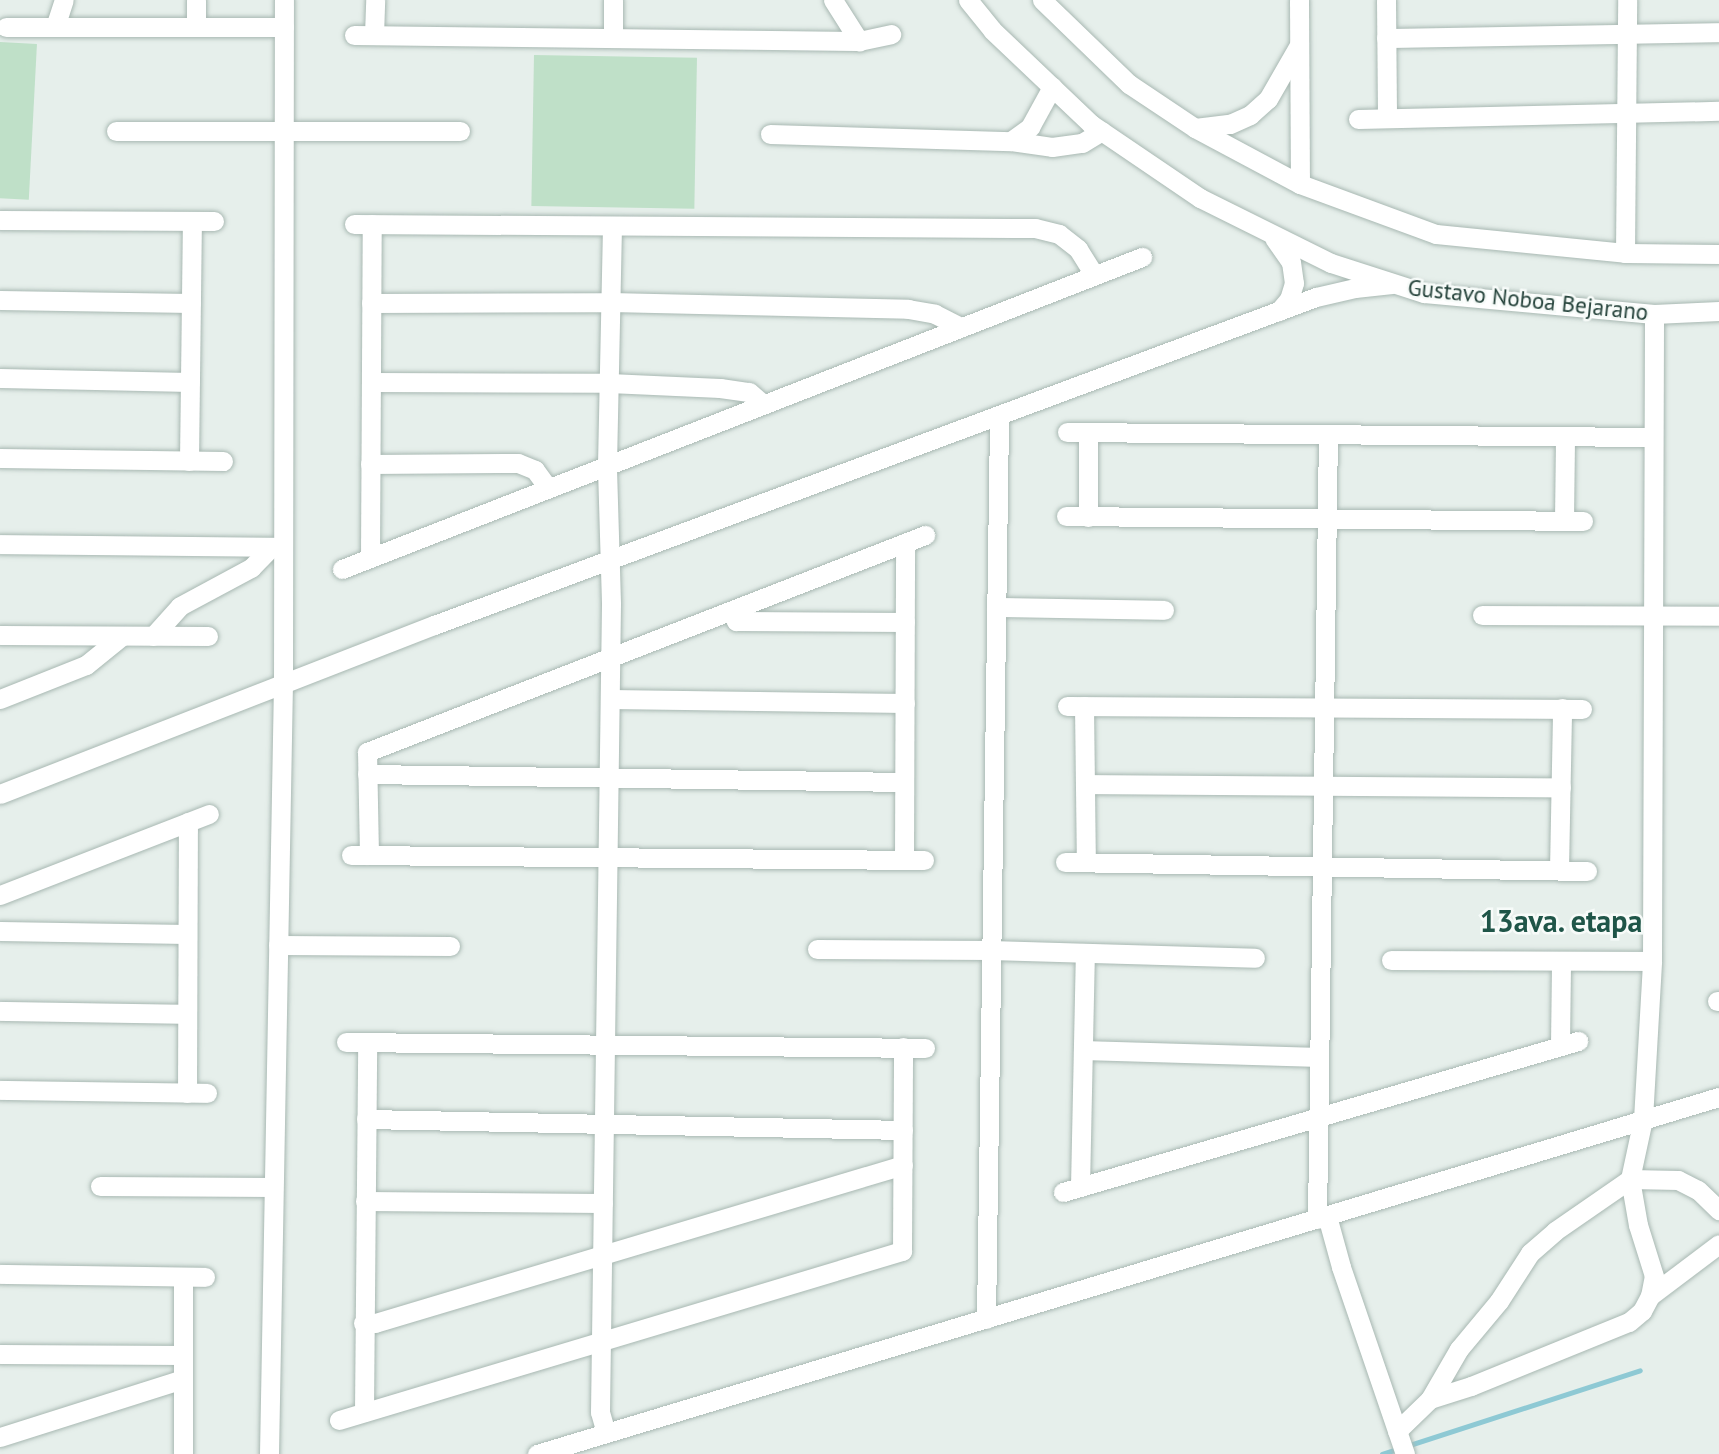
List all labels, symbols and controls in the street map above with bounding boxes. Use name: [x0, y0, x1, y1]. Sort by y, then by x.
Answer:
street label: Gustavo Noboa Bejarano: [1406, 274, 1650, 326]
district label: 13ava. etapa: [1479, 903, 1643, 939]

